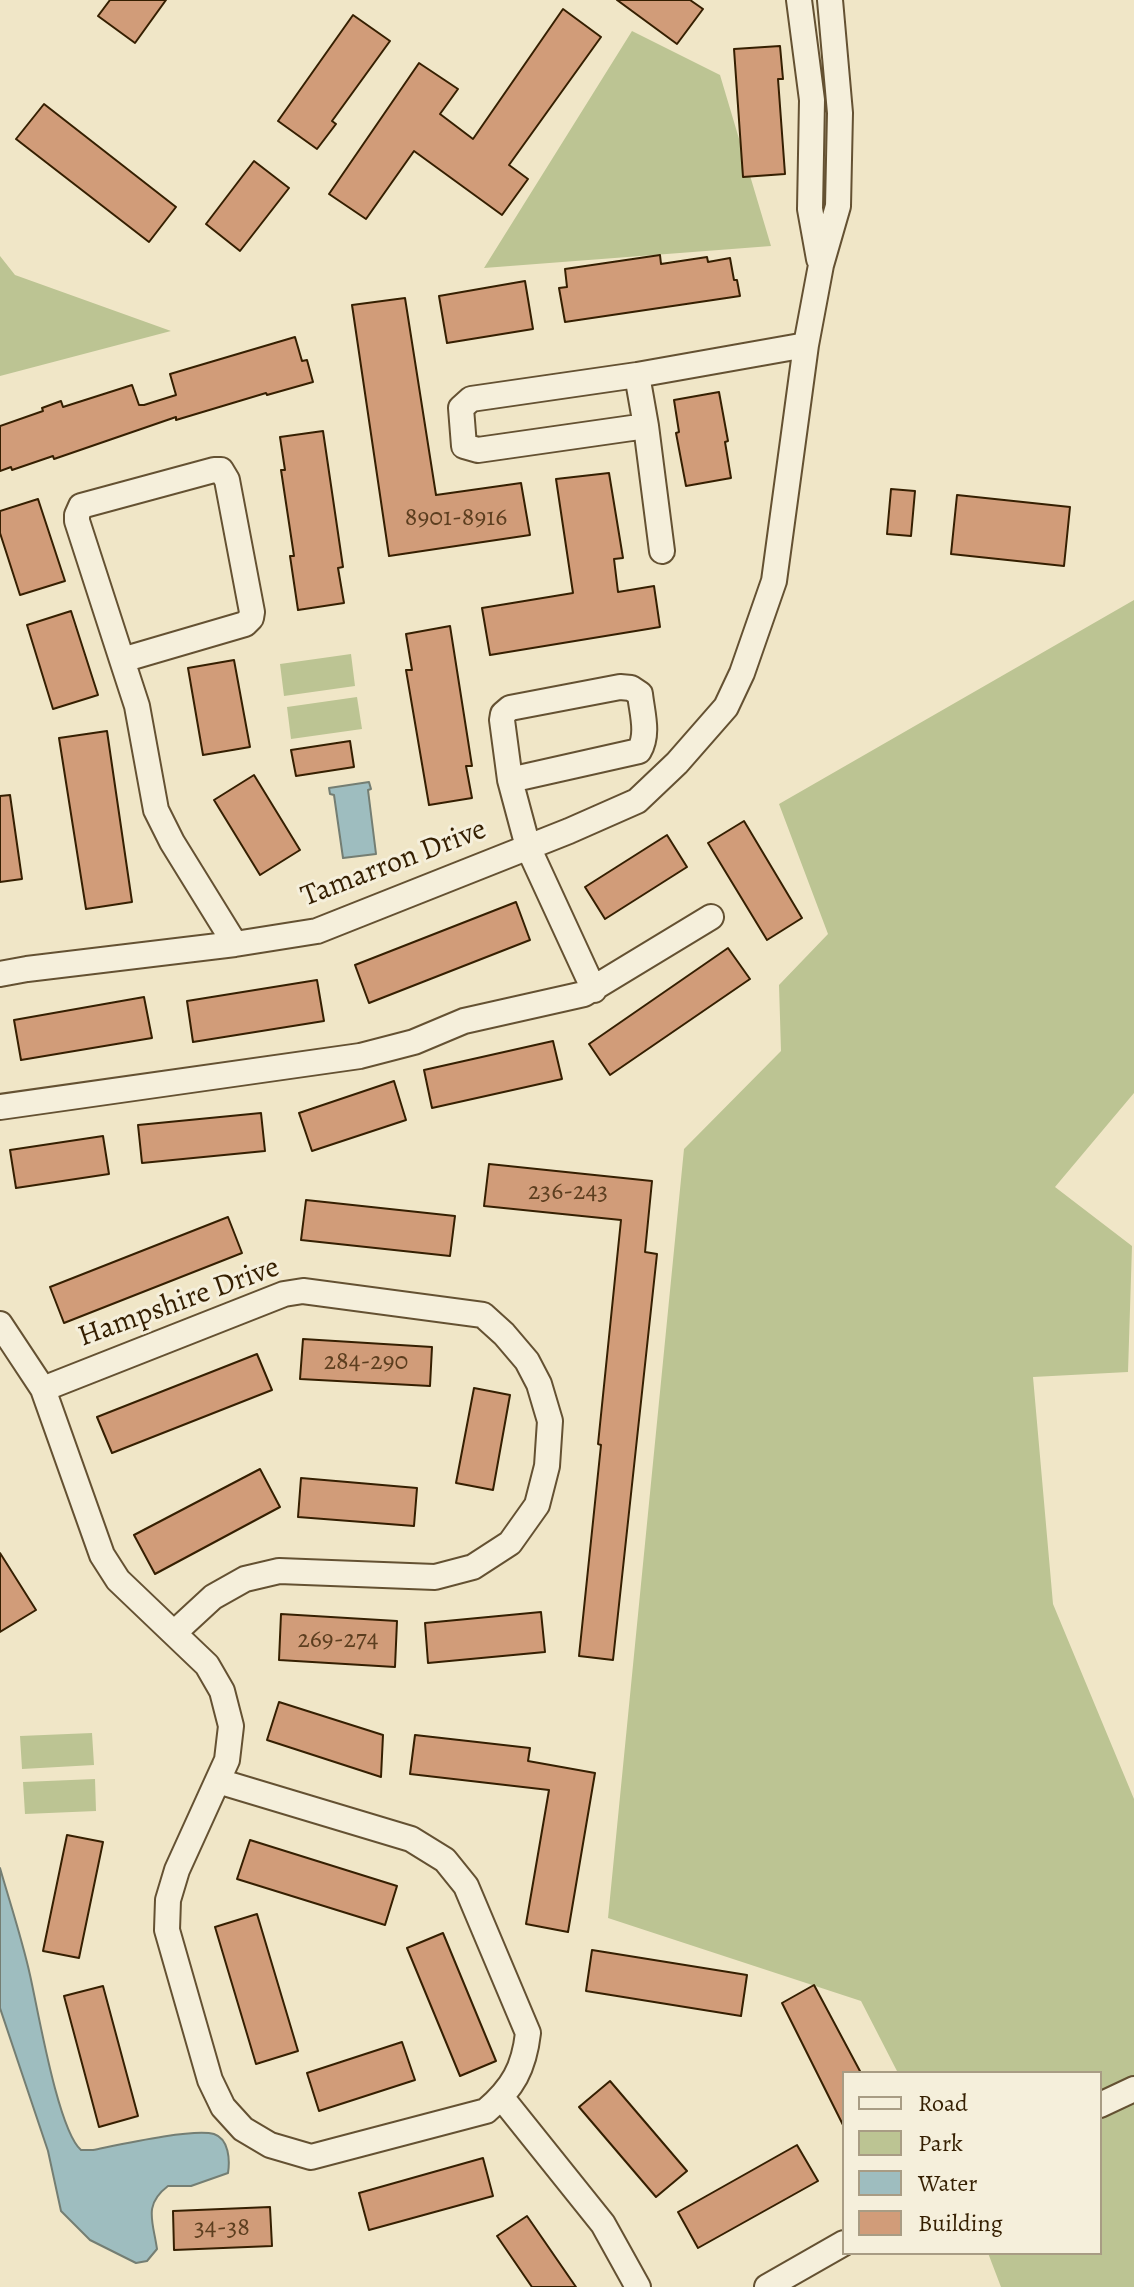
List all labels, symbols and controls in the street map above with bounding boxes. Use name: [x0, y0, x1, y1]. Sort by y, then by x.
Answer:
house number: 8901-8916: [405, 503, 507, 535]
street label: Tamarron Drive: [296, 812, 492, 916]
house number: 236-243: [528, 1177, 608, 1209]
street label: Hampshire Drive: [74, 1250, 284, 1356]
house number: 284-290: [324, 1347, 408, 1379]
house number: 269-274: [297, 1625, 379, 1657]
legend: [842, 2071, 1102, 2255]
text: Road: [918, 2087, 968, 2119]
text: Park: [918, 2127, 963, 2159]
text: Water: [918, 2167, 978, 2199]
text: Building: [918, 2207, 1003, 2239]
house number: 34-38: [194, 2213, 250, 2245]

